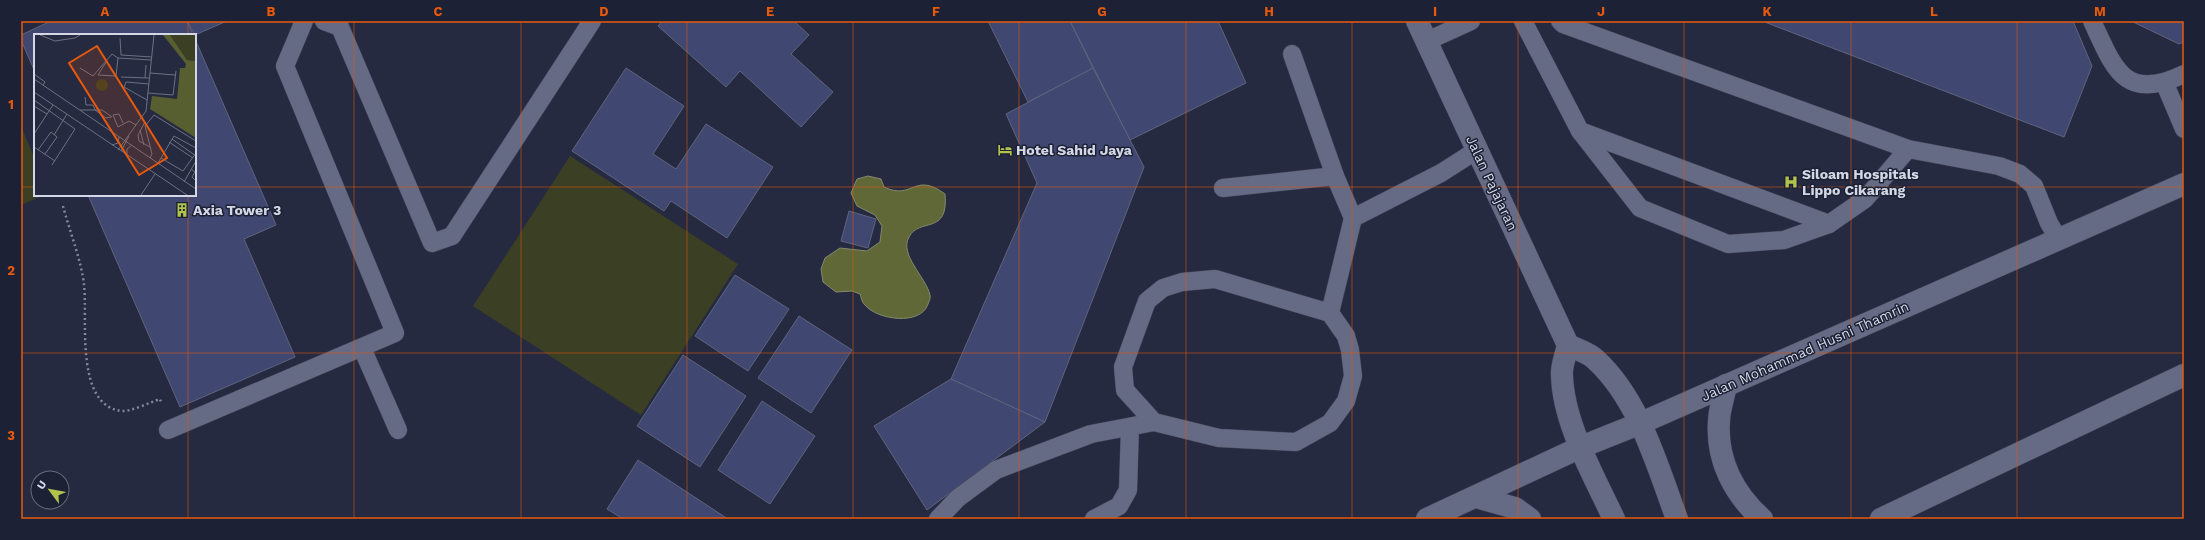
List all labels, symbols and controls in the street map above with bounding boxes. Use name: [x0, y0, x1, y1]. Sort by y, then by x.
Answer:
text: A: [101, 4, 110, 19]
text: B: [267, 4, 276, 19]
text: C: [434, 4, 443, 19]
text: D: [599, 4, 609, 19]
text: E: [766, 4, 774, 19]
text: F: [932, 4, 940, 19]
text: G: [1097, 4, 1107, 19]
text: H: [1264, 4, 1274, 19]
text: I: [1433, 4, 1437, 19]
text: J: [1597, 4, 1605, 19]
text: K: [1762, 4, 1772, 19]
text: L: [1930, 4, 1938, 19]
text: M: [2094, 4, 2106, 19]
inset map: [34, 34, 196, 196]
text: 1: [8, 97, 14, 112]
street label: Jalan Pajajaran: [1463, 133, 1521, 233]
hotel icon: Hotel Sahid Jaya: [997, 142, 1013, 158]
place label: Hotel Sahid Jaya: [1016, 142, 1133, 158]
place label: Siloam Hospitals Lippo Cikarang: [1802, 166, 1919, 198]
hospital icon: Siloam Hospitals Lippo Cikarang: [1783, 174, 1799, 190]
building icon: Axia Tower 3: [174, 202, 190, 218]
place label: Axia Tower 3: [193, 202, 281, 218]
text: 2: [7, 263, 15, 278]
street label: Jalan Mohammad Husni Thamrin: [1699, 298, 1911, 404]
text: 3: [7, 428, 15, 443]
north arrow: [30, 470, 70, 510]
text: U: [34, 478, 50, 492]

